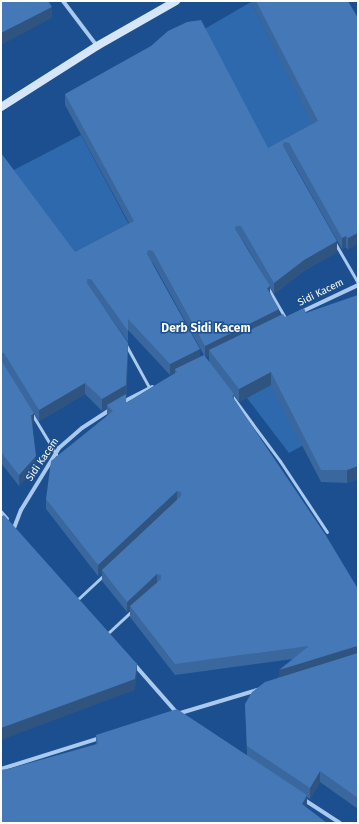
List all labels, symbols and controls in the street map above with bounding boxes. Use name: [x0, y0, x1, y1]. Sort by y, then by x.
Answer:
street label: Sidi Kacem: [296, 277, 346, 309]
district label: Derb Sidi Kacem: [161, 322, 251, 336]
street label: Sidi Kacem: [24, 436, 62, 484]

